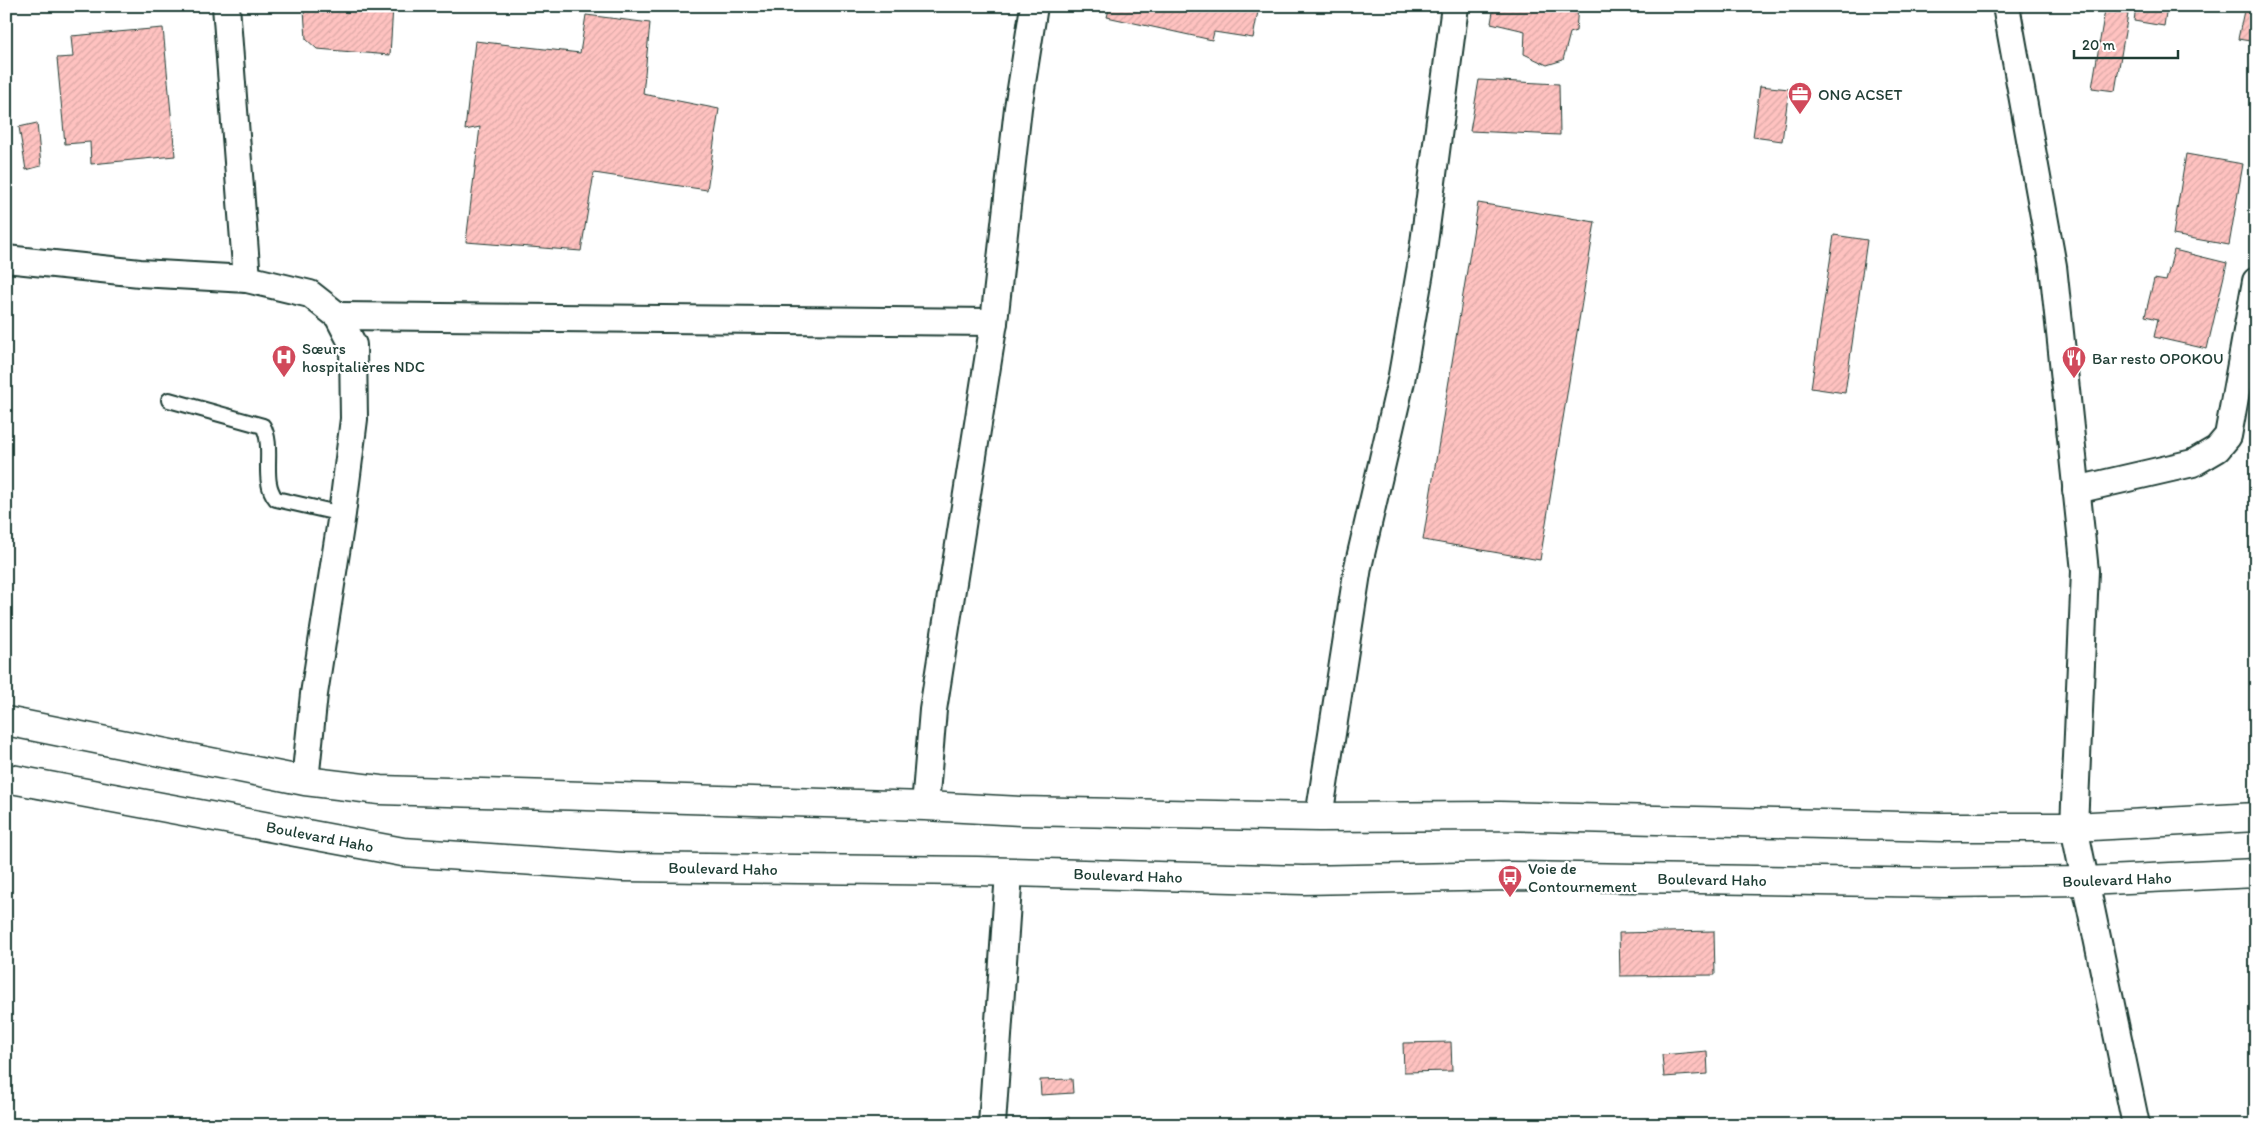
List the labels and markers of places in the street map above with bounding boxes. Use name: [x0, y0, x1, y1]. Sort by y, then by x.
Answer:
office icon: ONG ACSET: [1787, 81, 1813, 115]
place label: ONG ACSET: [1818, 85, 1902, 104]
place label: Sœurs hospitalières NDC: [302, 339, 425, 376]
hospital icon: Sœurs hospitalières NDC: [271, 344, 297, 378]
restaurant icon: Bar resto OPOKOU: [2061, 345, 2087, 379]
place label: Bar resto OPOKOU: [2092, 349, 2224, 368]
place label: Voie de Contournement: [1528, 859, 1637, 896]
bus stop icon: Voie de Contournement: [1497, 864, 1523, 898]

